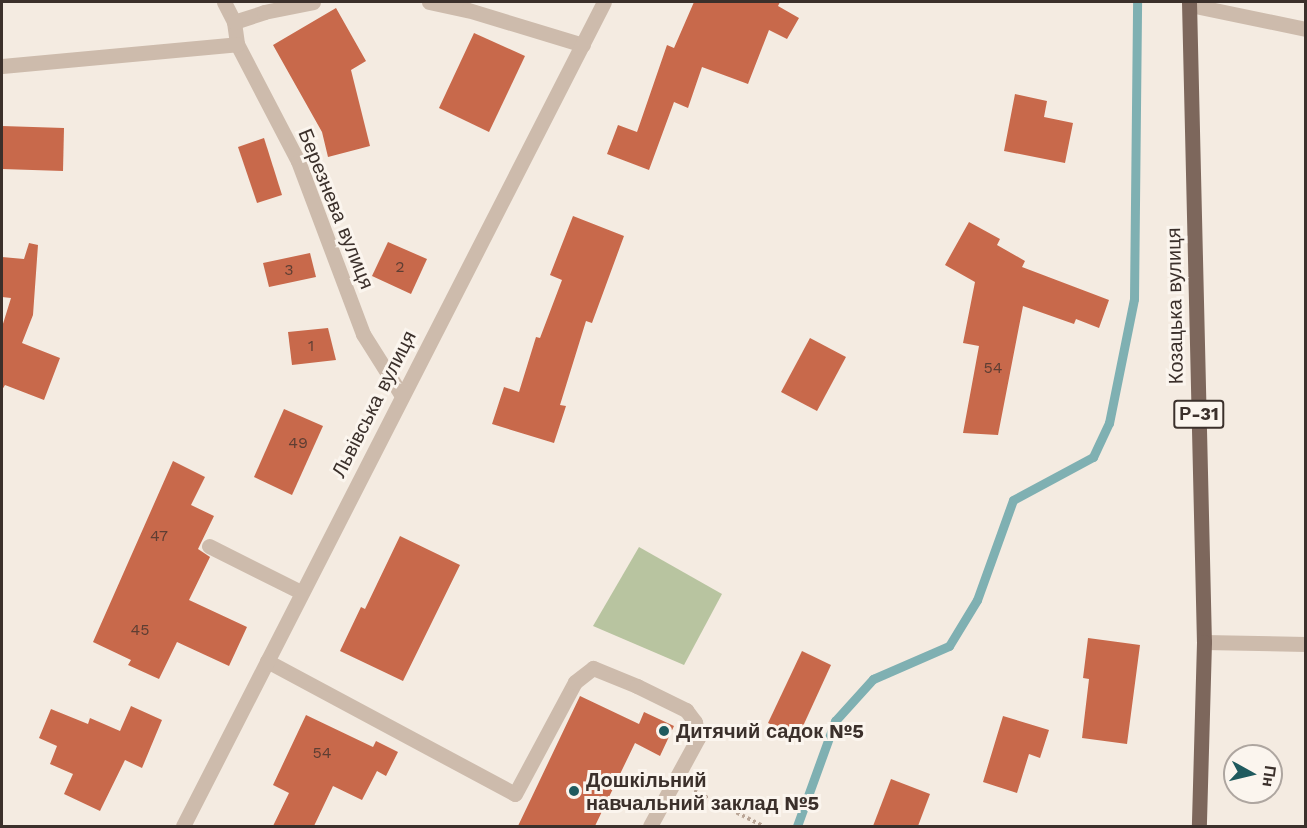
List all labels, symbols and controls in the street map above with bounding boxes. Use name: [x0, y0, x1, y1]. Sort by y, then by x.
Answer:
street label: Березнева вулиця: [293, 125, 379, 293]
street label: Козацька вулиця: [1162, 227, 1188, 385]
house number: 2: [395, 257, 405, 277]
house number: 3: [284, 260, 294, 280]
street label: Львівська вулиця: [327, 327, 421, 481]
house number: 1: [308, 336, 314, 356]
house number: 54: [983, 358, 1003, 378]
road number: Р-31: [1172, 399, 1226, 429]
house number: 49: [288, 433, 308, 453]
house number: 47: [150, 526, 168, 546]
house number: 45: [130, 620, 150, 640]
place label: Дитячий садок №5: [676, 719, 864, 743]
marker: Дитячий садок №5: [657, 724, 671, 738]
house number: 54: [312, 743, 332, 763]
north arrow: [1223, 744, 1283, 804]
text: Пн: [1258, 764, 1280, 788]
place label: Дошкільний навчальний заклад №5: [586, 768, 819, 815]
marker: Дошкільний навчальний заклад №5: [567, 784, 581, 798]

